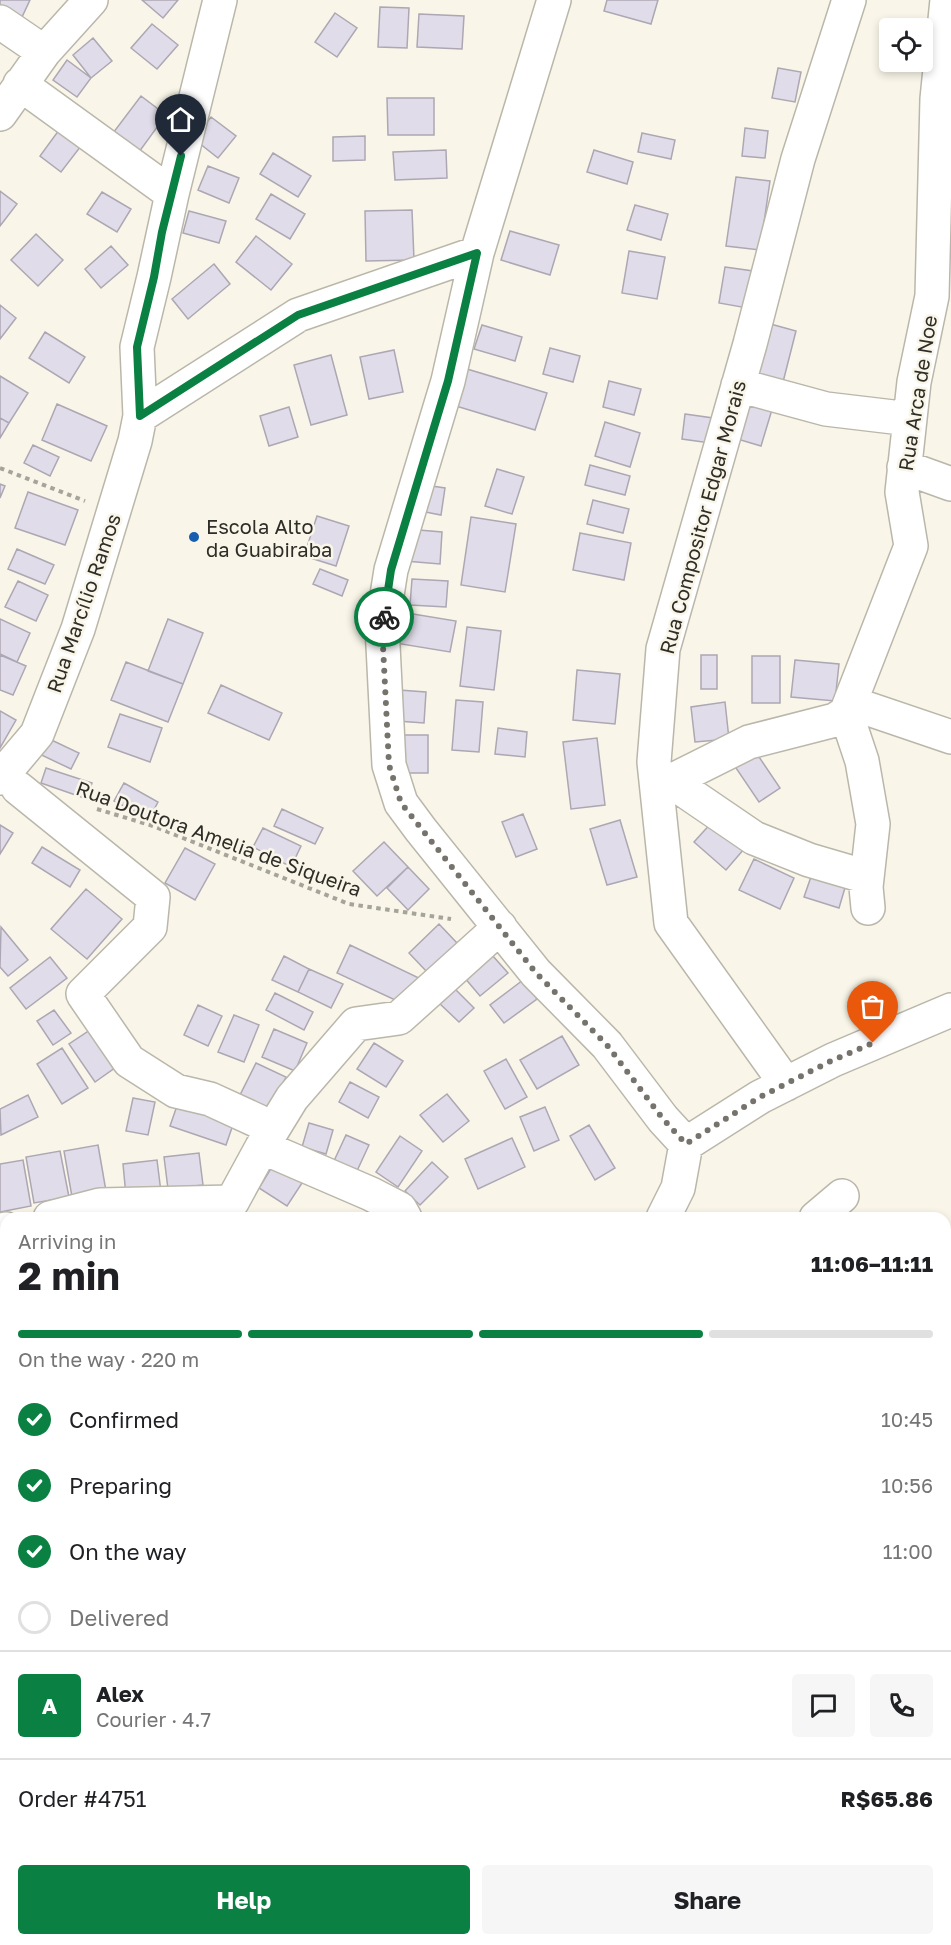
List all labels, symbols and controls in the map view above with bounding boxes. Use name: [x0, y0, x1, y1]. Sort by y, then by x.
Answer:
map controls: [879, 18, 933, 72]
button: locate: [879, 18, 933, 72]
pin: [155, 94, 206, 156]
icon: home: [164, 103, 197, 136]
street label: Rua Arca de Noe: [893, 313, 941, 473]
street label: Rua Compositor Edgar Morais: [654, 377, 750, 657]
street label: Rua Marcílio Ramos: [41, 510, 125, 696]
place label: Escola Alto da Guabiraba: [206, 514, 332, 561]
marker: Escola Alto da Guabiraba: [187, 530, 201, 544]
courier: [354, 587, 414, 647]
icon: bike: [368, 601, 401, 634]
street label: Rua Doutora Amelia de Siqueira: [73, 775, 365, 901]
pin: [847, 981, 898, 1043]
icon: bag: [856, 990, 889, 1023]
text: Arriving in: [18, 1229, 116, 1253]
text: 11:06–11:11: [811, 1250, 933, 1277]
text: 2 min: [18, 1252, 120, 1299]
text: On the way · 220 m: [18, 1347, 199, 1371]
icon: check: [18, 1403, 51, 1436]
text: Confirmed: [69, 1406, 179, 1433]
text: 10:45: [881, 1407, 933, 1431]
icon: check: [18, 1469, 51, 1502]
text: Preparing: [69, 1472, 172, 1499]
text: 10:56: [881, 1473, 933, 1497]
icon: check: [18, 1535, 51, 1568]
text: On the way: [69, 1538, 187, 1565]
text: 11:00: [883, 1539, 933, 1563]
text: Delivered: [69, 1604, 169, 1631]
button: chat: [792, 1674, 855, 1737]
button: phone: [870, 1674, 933, 1737]
text: Alex: [96, 1680, 144, 1707]
text: A: [42, 1692, 57, 1719]
text: Courier · 4.7: [96, 1707, 211, 1731]
text: Order #4751: [18, 1785, 146, 1812]
text: R$65.86: [840, 1785, 933, 1812]
button: Help: [18, 1865, 470, 1934]
button: Share: [482, 1865, 933, 1934]

